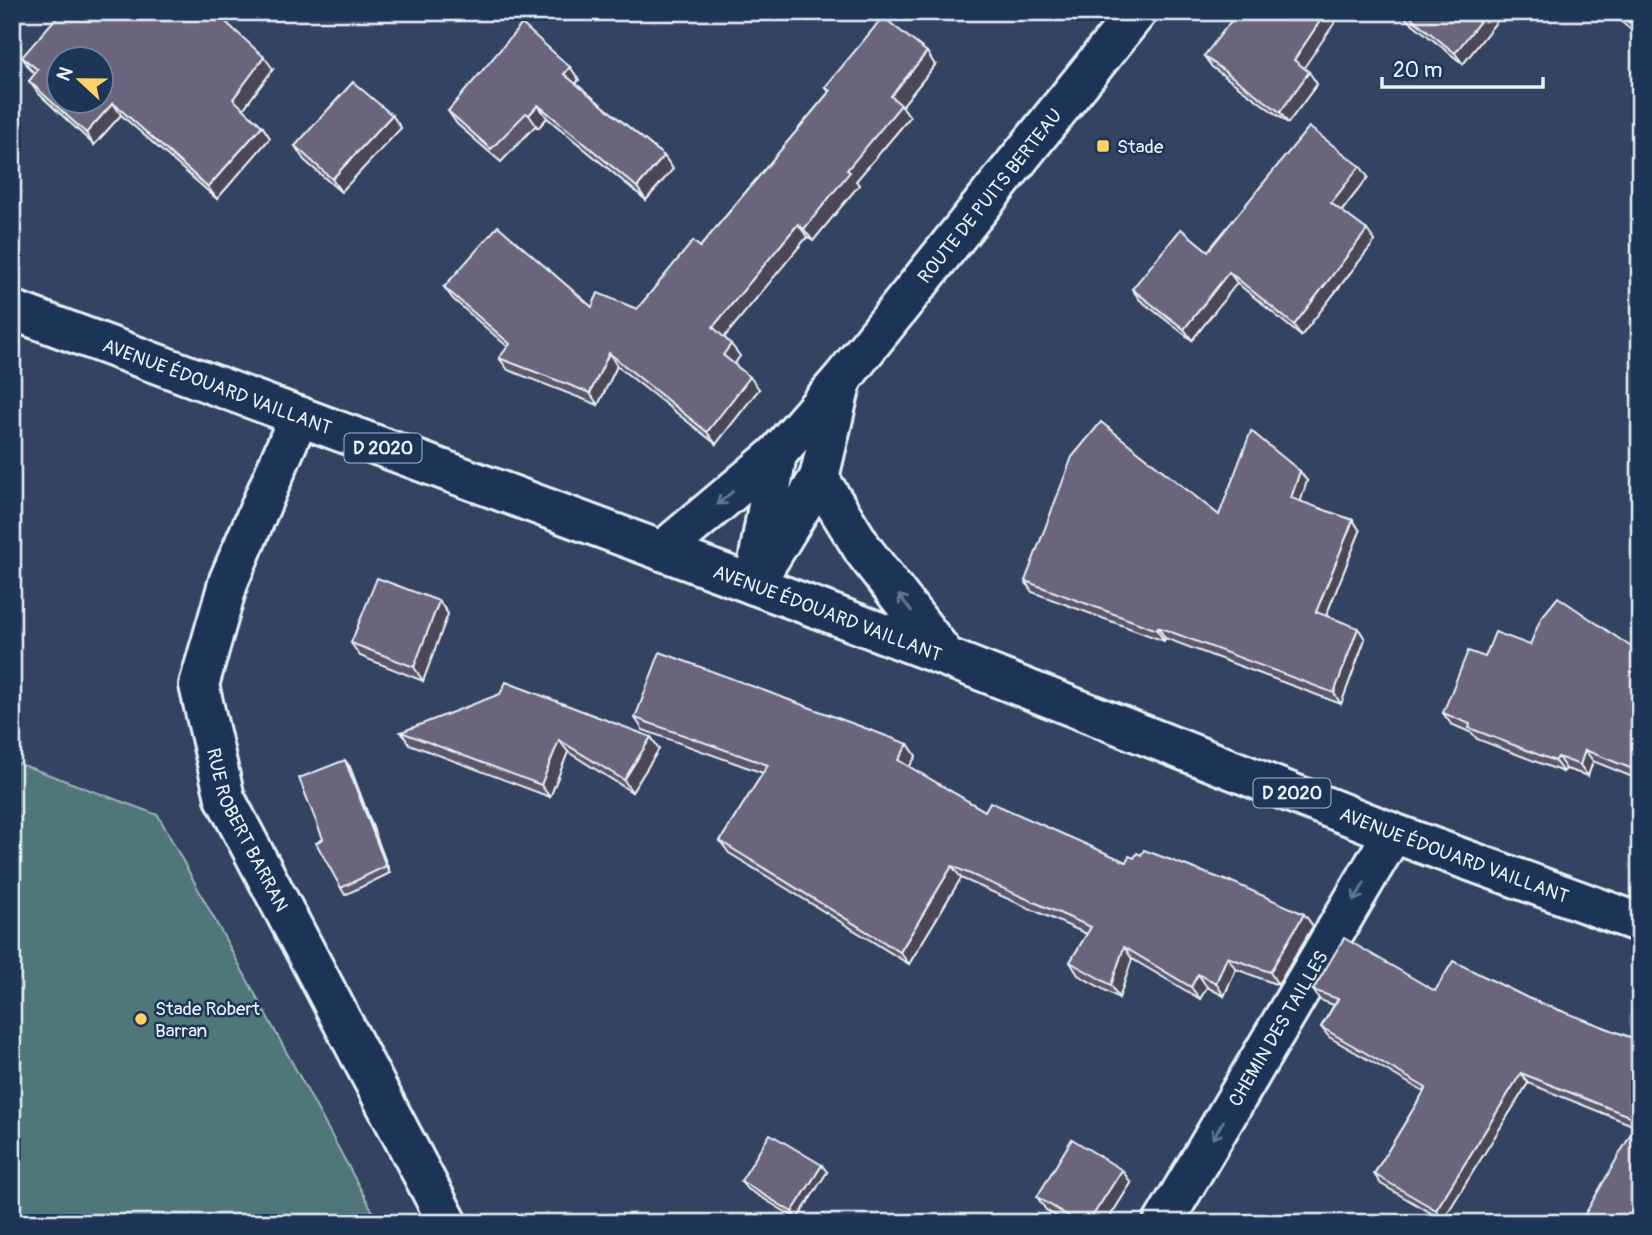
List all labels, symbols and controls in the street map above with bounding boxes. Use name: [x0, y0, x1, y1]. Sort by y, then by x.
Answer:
north arrow: [46, 46, 116, 116]
scale bar: [1382, 46, 1544, 90]
text: 20 m: [1393, 57, 1442, 84]
text: N: [52, 63, 79, 84]
street label: ROUTE DE PUITS BERTEAU: [913, 104, 1068, 288]
place label: Stade: [1117, 135, 1164, 159]
marker: Stade: [1095, 138, 1111, 154]
street label: AVENUE ÉDOUARD VAILLANT: [99, 334, 335, 440]
road number: D 2020: [344, 434, 422, 462]
one-way arrow: [716, 490, 734, 506]
street label: AVENUE ÉDOUARD VAILLANT: [710, 560, 945, 667]
one-way arrow: [897, 594, 912, 613]
street label: RUE ROBERT BARRAN: [201, 746, 293, 916]
road number: D 2020: [1254, 778, 1330, 808]
street label: AVENUE ÉDOUARD VAILLANT: [1336, 802, 1572, 909]
one-way arrow: [1351, 882, 1365, 902]
street label: CHEMIN DES TAILLES: [1223, 947, 1334, 1111]
place label: Stade Robert Barran: [155, 997, 260, 1043]
marker: Stade Robert Barran: [133, 1011, 149, 1027]
one-way arrow: [1210, 1120, 1224, 1140]

